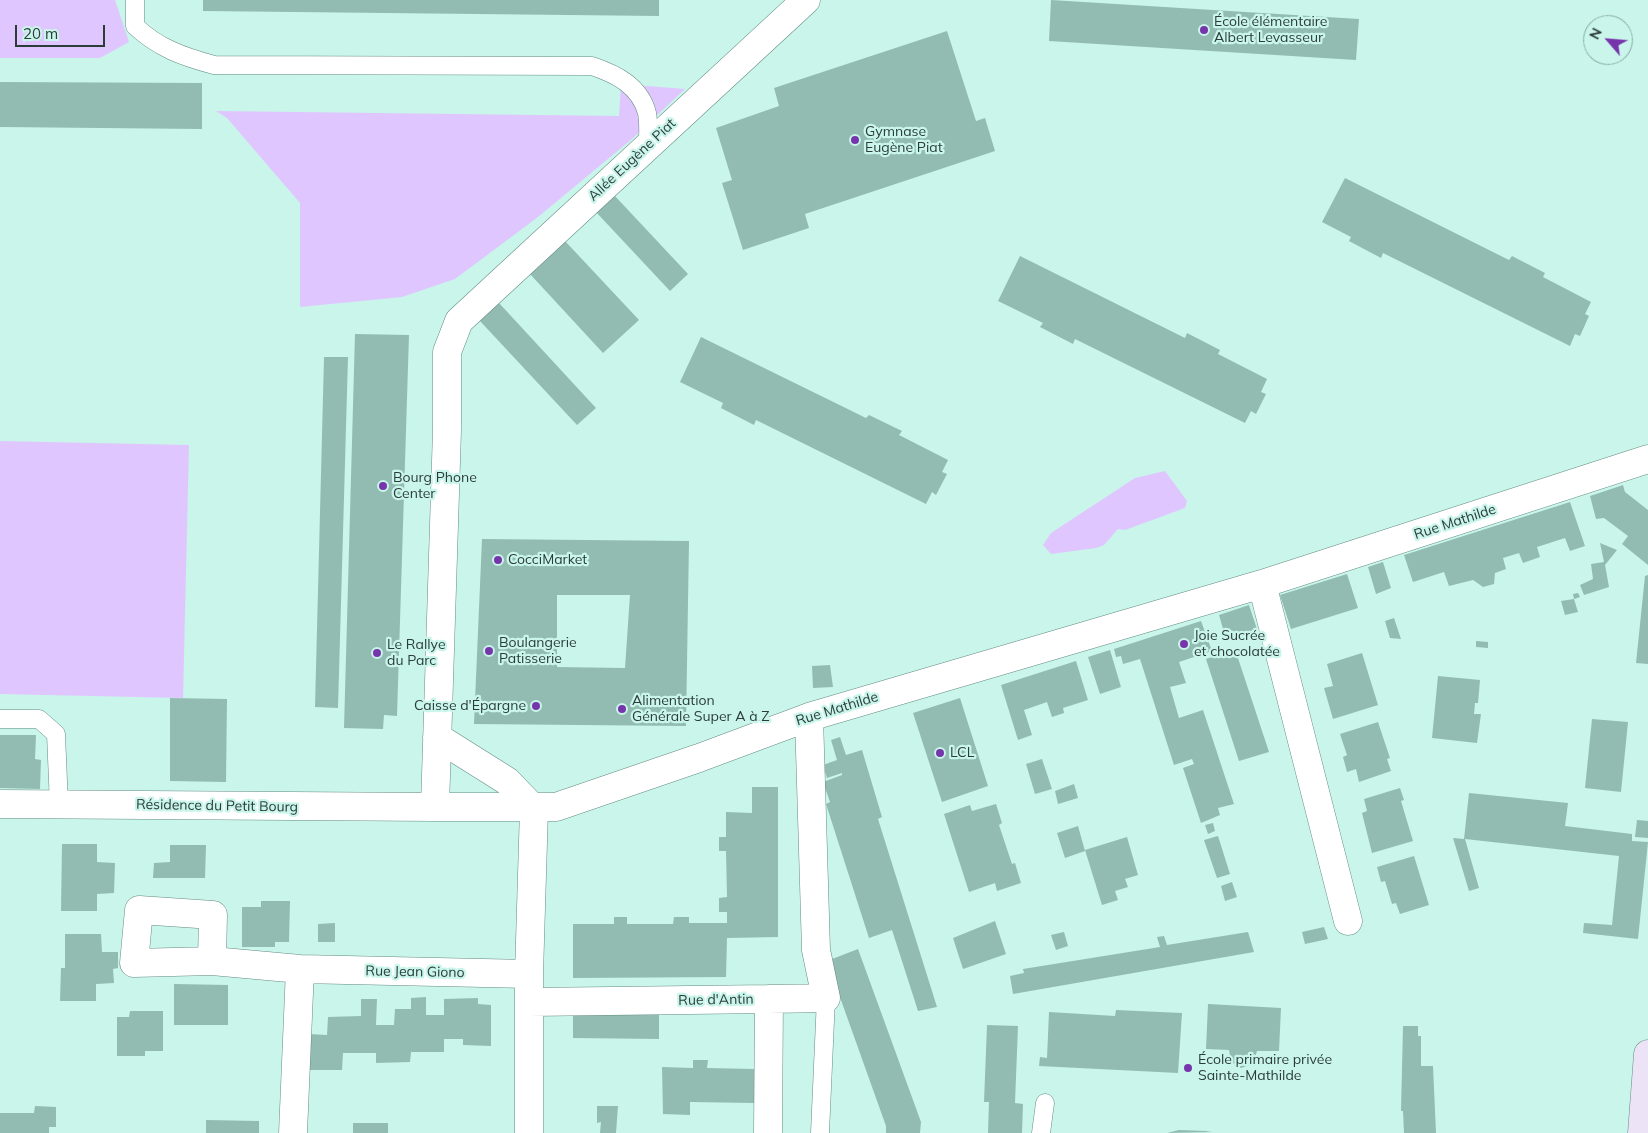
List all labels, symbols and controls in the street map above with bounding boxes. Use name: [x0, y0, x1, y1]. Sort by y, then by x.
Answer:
place label: École élémentaire Albert Levasseur: [1214, 14, 1327, 46]
scale bar: [18, 15, 108, 47]
north arrow: [1583, 15, 1633, 65]
text: 20 m: [23, 24, 58, 43]
marker: École élémentaire Albert Levasseur: [1198, 24, 1210, 36]
text: N: [1585, 25, 1606, 42]
street label: Allée Eugène Piat: [585, 115, 679, 205]
place label: Gymnase Eugène Piat: [865, 124, 943, 156]
marker: Gymnase Eugène Piat: [849, 134, 861, 146]
place label: Bourg Phone Center: [393, 470, 477, 502]
marker: Bourg Phone Center: [377, 480, 389, 492]
street label: Rue Mathilde: [1412, 501, 1498, 543]
place label: CocciMarket: [508, 552, 587, 568]
marker: CocciMarket: [492, 554, 504, 566]
place label: Joie Sucrée et chocolatée: [1194, 628, 1280, 660]
place label: Boulangerie Patisserie: [499, 635, 577, 668]
place label: Le Rallye du Parc: [387, 637, 446, 670]
marker: Joie Sucrée et chocolatée: [1178, 638, 1190, 650]
marker: Boulangerie Patisserie: [483, 645, 495, 657]
marker: Le Rallye du Parc: [371, 647, 383, 659]
street label: Rue Mathilde: [794, 689, 880, 729]
place label: Alimentation Générale Super A à Z: [632, 693, 770, 726]
place label: Caisse d'Épargne: [414, 698, 526, 714]
marker: Caisse d'Épargne: [530, 700, 542, 712]
marker: Alimentation Générale Super A à Z: [616, 703, 628, 715]
place label: LCL: [950, 745, 974, 761]
marker: LCL: [934, 747, 946, 759]
street label: Résidence du Petit Bourg: [136, 796, 298, 816]
street label: Rue Jean Giono: [365, 963, 465, 981]
street label: Rue d'Antin: [678, 991, 754, 1009]
place label: École primaire privée Sainte-Mathilde: [1198, 1052, 1332, 1084]
marker: École primaire privée Sainte-Mathilde: [1182, 1062, 1194, 1074]

